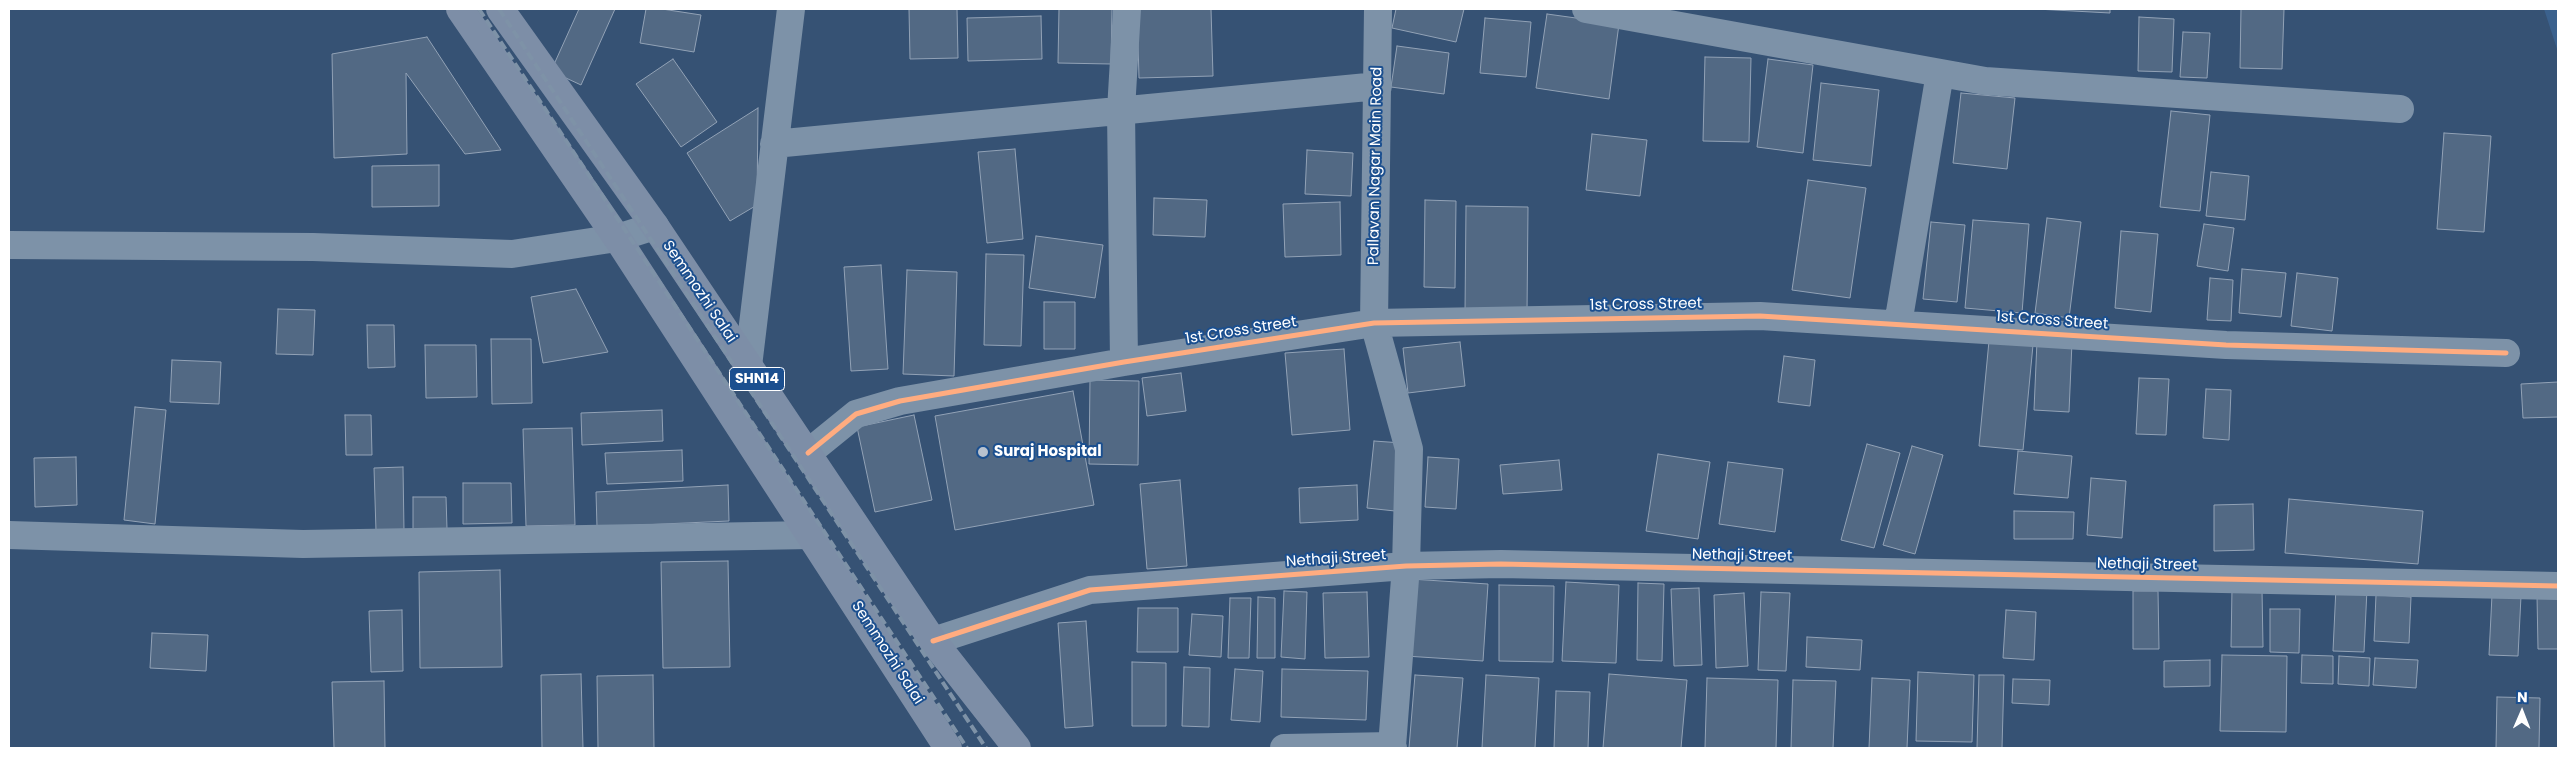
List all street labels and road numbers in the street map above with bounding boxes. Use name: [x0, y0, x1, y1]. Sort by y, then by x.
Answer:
street label: Pallavan Nagar Main Road: [1365, 67, 1387, 265]
street label: Semmozhi Salai: [658, 238, 740, 346]
street label: 1st Cross Street: [1590, 295, 1702, 315]
street label: 1st Cross Street: [1995, 308, 2109, 334]
street label: 1st Cross Street: [1184, 313, 1298, 349]
road number: SHN14: [730, 368, 784, 390]
street label: Nethaji Street: [1692, 546, 1792, 566]
street label: Nethaji Street: [1285, 547, 1387, 571]
street label: Nethaji Street: [2097, 555, 2197, 575]
street label: Semmozhi Salai: [847, 598, 927, 708]

